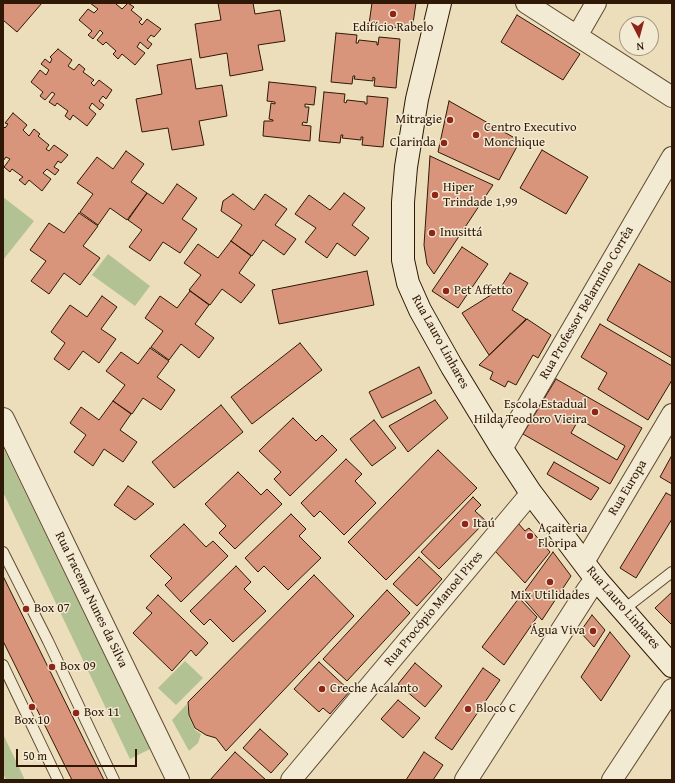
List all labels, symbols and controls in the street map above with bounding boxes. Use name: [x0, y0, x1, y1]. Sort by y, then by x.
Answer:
marker: Edifício Rabelo: [388, 9, 398, 19]
north arrow: [619, 16, 659, 56]
place label: Edifício Rabelo: [353, 20, 433, 36]
text: N: [636, 39, 645, 55]
place label: Mitragie: [396, 112, 442, 128]
marker: Mitragie: [445, 115, 455, 125]
place label: Centro Executivo Monchique: [484, 120, 577, 151]
marker: Centro Executivo Monchique: [471, 130, 481, 140]
place label: Clarinda: [390, 135, 436, 151]
marker: Clarinda: [439, 138, 449, 148]
place label: Hiper Trindade 1,99: [443, 180, 518, 211]
marker: Hiper Trindade 1,99: [430, 190, 440, 200]
street label: Rua Professor Belarmino Corrêa: [537, 224, 637, 382]
place label: Inusittá: [440, 225, 482, 241]
marker: Inusittá: [427, 228, 437, 238]
place label: Pet Affetto: [454, 283, 513, 299]
marker: Pet Affetto: [441, 286, 451, 296]
street label: Rua Lauro Linhares: [408, 292, 472, 392]
place label: Escola Estadual Hilda Teodoro Vieira: [474, 397, 587, 428]
marker: Escola Estadual Hilda Teodoro Vieira: [590, 407, 600, 417]
street label: Rua Europa: [605, 457, 651, 519]
place label: Itaú: [473, 516, 495, 532]
marker: Itaú: [460, 519, 470, 529]
place label: Açaiteria Floripa: [538, 521, 587, 552]
street label: Rua Iracema Nunes da Silva: [51, 529, 131, 671]
marker: Açaiteria Floripa: [525, 531, 535, 541]
street label: Rua Procópio Manoel Pires: [381, 548, 487, 670]
street label: Rua Lauro Linhares: [583, 563, 663, 653]
marker: Mix Utilidades: [545, 577, 555, 587]
place label: Mix Utilidades: [510, 588, 590, 604]
place label: Box 07: [34, 601, 70, 617]
marker: Box 07: [21, 604, 31, 614]
place label: Água Viva: [530, 623, 585, 639]
marker: Água Viva: [588, 626, 598, 636]
place label: Box 09: [60, 659, 96, 675]
marker: Box 09: [47, 662, 57, 672]
place label: Creche Acalanto: [330, 681, 418, 697]
marker: Creche Acalanto: [317, 684, 327, 694]
place label: Bloco C: [476, 701, 516, 717]
marker: Box 10: [27, 702, 37, 712]
marker: Bloco C: [463, 704, 473, 714]
place label: Box 11: [84, 705, 120, 721]
marker: Box 11: [71, 708, 81, 718]
place label: Box 10: [14, 713, 50, 729]
scale bar: [18, 741, 139, 767]
text: 50 m: [23, 747, 47, 764]

